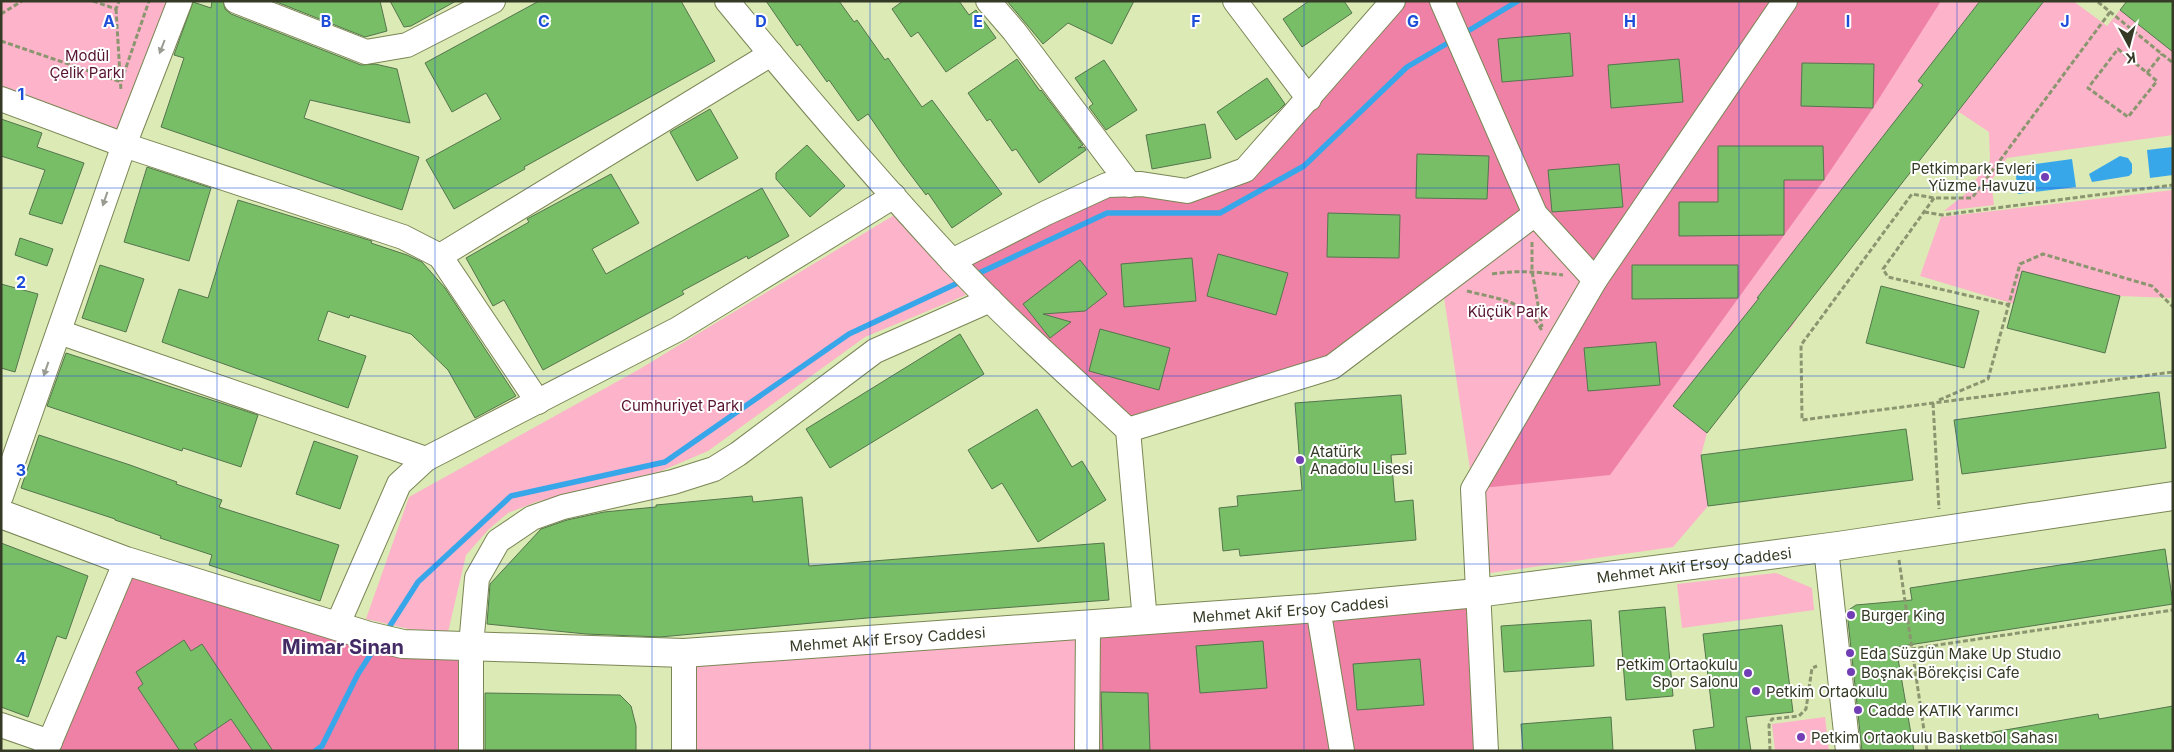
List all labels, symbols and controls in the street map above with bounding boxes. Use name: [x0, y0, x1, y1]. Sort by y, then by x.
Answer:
text: A: [103, 11, 115, 31]
text: B: [321, 11, 331, 31]
text: C: [538, 11, 550, 31]
text: D: [755, 11, 767, 31]
text: E: [973, 11, 983, 31]
text: F: [1191, 11, 1201, 31]
text: G: [1407, 11, 1419, 31]
text: H: [1624, 11, 1636, 31]
text: I: [1846, 11, 1850, 31]
text: J: [2060, 11, 2070, 31]
north arrow: [2104, 20, 2154, 70]
one-way arrow: [158, 40, 166, 54]
park label: Modül Çelik Parkı: [49, 46, 125, 82]
text: K: [2125, 49, 2137, 67]
text: 1: [18, 84, 24, 104]
place label: Petkimpark Evleri Yüzme Havuzu: [1911, 159, 2035, 195]
marker: Petkimpark Evleri Yüzme Havuzu: [2039, 171, 2051, 183]
one-way arrow: [101, 191, 108, 206]
text: 2: [16, 272, 26, 292]
park label: Küçük Park: [1468, 302, 1549, 321]
one-way arrow: [42, 361, 49, 376]
park label: Cumhuriyet Parkı: [621, 396, 743, 415]
place label: Atatürk Anadolu Lisesi: [1310, 442, 1413, 478]
marker: Atatürk Anadolu Lisesi: [1294, 454, 1306, 466]
text: 3: [16, 460, 26, 480]
street label: Mehmet Akif Ersoy Caddesi: [1595, 543, 1792, 587]
street label: Mehmet Akif Ersoy Caddesi: [1192, 592, 1389, 626]
place label: Burger King: [1861, 606, 1945, 625]
marker: Burger King: [1845, 609, 1857, 621]
street label: Mehmet Akif Ersoy Caddesi: [789, 622, 986, 655]
district label: Mimar Sinan: [282, 635, 404, 659]
place label: Eda Süzgün Make Up Studıo: [1860, 644, 2061, 663]
marker: Eda Süzgün Make Up Studıo: [1844, 647, 1856, 659]
text: 4: [16, 648, 27, 668]
place label: Petkim Ortaokulu Spor Salonu: [1616, 655, 1738, 691]
place label: Boşnak Börekçisi Cafe: [1861, 663, 2020, 682]
marker: Boşnak Börekçisi Cafe: [1845, 666, 1857, 678]
marker: Petkim Ortaokulu Spor Salonu: [1742, 667, 1754, 679]
place label: Petkim Ortaokulu: [1766, 682, 1888, 701]
marker: Petkim Ortaokulu: [1750, 685, 1762, 697]
place label: Cadde KATIK Yarımcı: [1868, 701, 2018, 720]
marker: Cadde KATIK Yarımcı: [1852, 704, 1864, 716]
place label: Petkim Ortaokulu Basketbol Sahası: [1811, 728, 2058, 747]
marker: Petkim Ortaokulu Basketbol Sahası: [1795, 731, 1807, 743]

